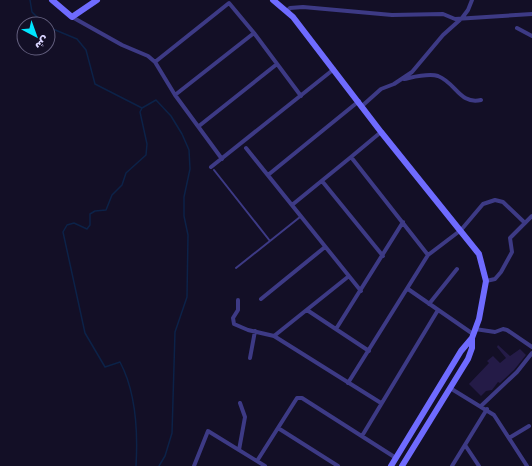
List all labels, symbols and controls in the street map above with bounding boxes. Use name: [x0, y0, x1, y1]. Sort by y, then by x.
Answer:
north arrow: [16, 16, 56, 56]
text: ش: [32, 33, 52, 53]

